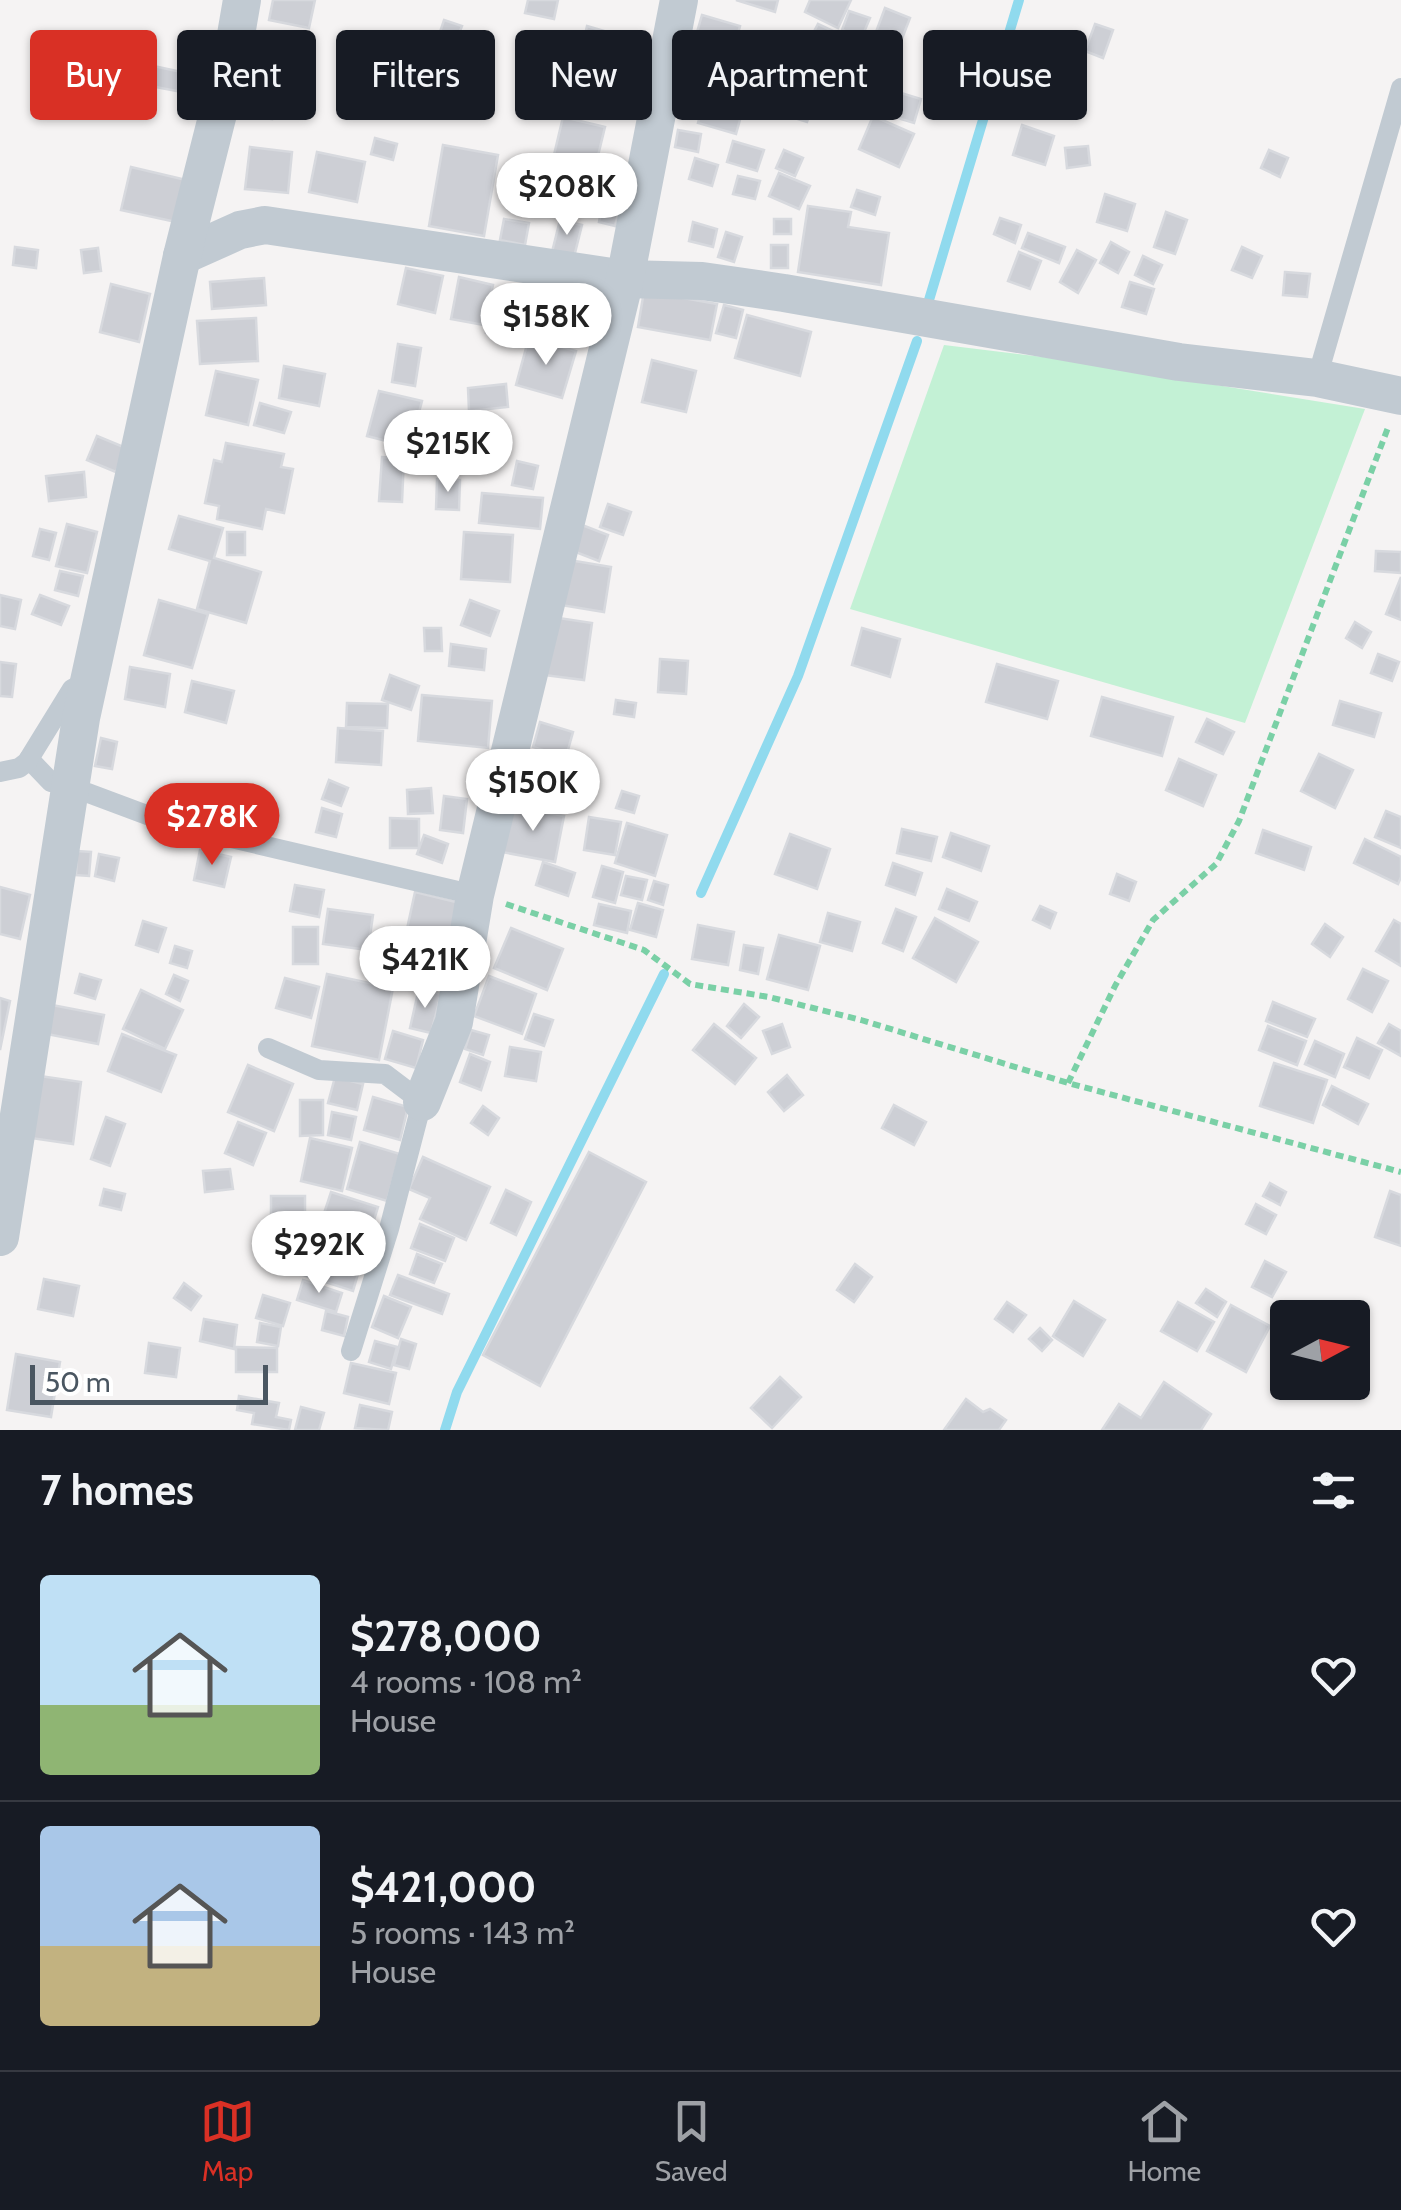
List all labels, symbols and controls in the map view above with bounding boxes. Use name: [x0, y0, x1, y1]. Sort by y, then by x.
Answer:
chip: Buy: [30, 30, 157, 120]
chip: Rent: [177, 30, 316, 120]
chip: Filters: [336, 30, 495, 120]
chip: New: [515, 30, 652, 120]
chip: Apartment: [672, 30, 903, 120]
chip: House: [923, 30, 1087, 120]
pin: $208K: [497, 153, 637, 238]
text: $208K: [518, 166, 616, 205]
pin: $158K: [476, 283, 616, 368]
text: $158K: [503, 296, 589, 335]
pin: $215K: [378, 410, 518, 495]
text: $215K: [406, 423, 490, 462]
pin: $150K: [463, 749, 603, 834]
text: $150K: [488, 762, 578, 801]
pin: $278K: [142, 783, 282, 868]
text: $278K: [166, 796, 258, 835]
pin: $421K: [355, 926, 495, 1011]
text: $421K: [381, 939, 469, 978]
pin: $292K: [249, 1211, 389, 1296]
text: $292K: [274, 1224, 364, 1263]
north arrow: [1270, 1300, 1370, 1400]
map controls: [1270, 1300, 1370, 1400]
scale bar: [30, 1360, 268, 1404]
text: 50 m: [45, 1365, 111, 1399]
icon: filters: [1306, 1463, 1361, 1518]
text: 7 homes: [40, 1464, 194, 1516]
text: $278,000: [350, 1610, 542, 1662]
icon: home: [120, 1615, 240, 1735]
icon: heart: [1306, 1648, 1361, 1703]
text: 4 rooms · 108 m²: [350, 1662, 582, 1701]
text: House: [350, 1701, 436, 1740]
text: $421,000: [350, 1861, 536, 1913]
icon: home: [120, 1866, 240, 1986]
icon: heart: [1306, 1899, 1361, 1954]
text: 5 rooms · 143 m²: [350, 1913, 575, 1952]
text: House: [350, 1952, 436, 1991]
tab: Map: [200, 2094, 255, 2188]
tab: Saved: [655, 2094, 728, 2188]
tab: Home: [1127, 2094, 1201, 2188]

